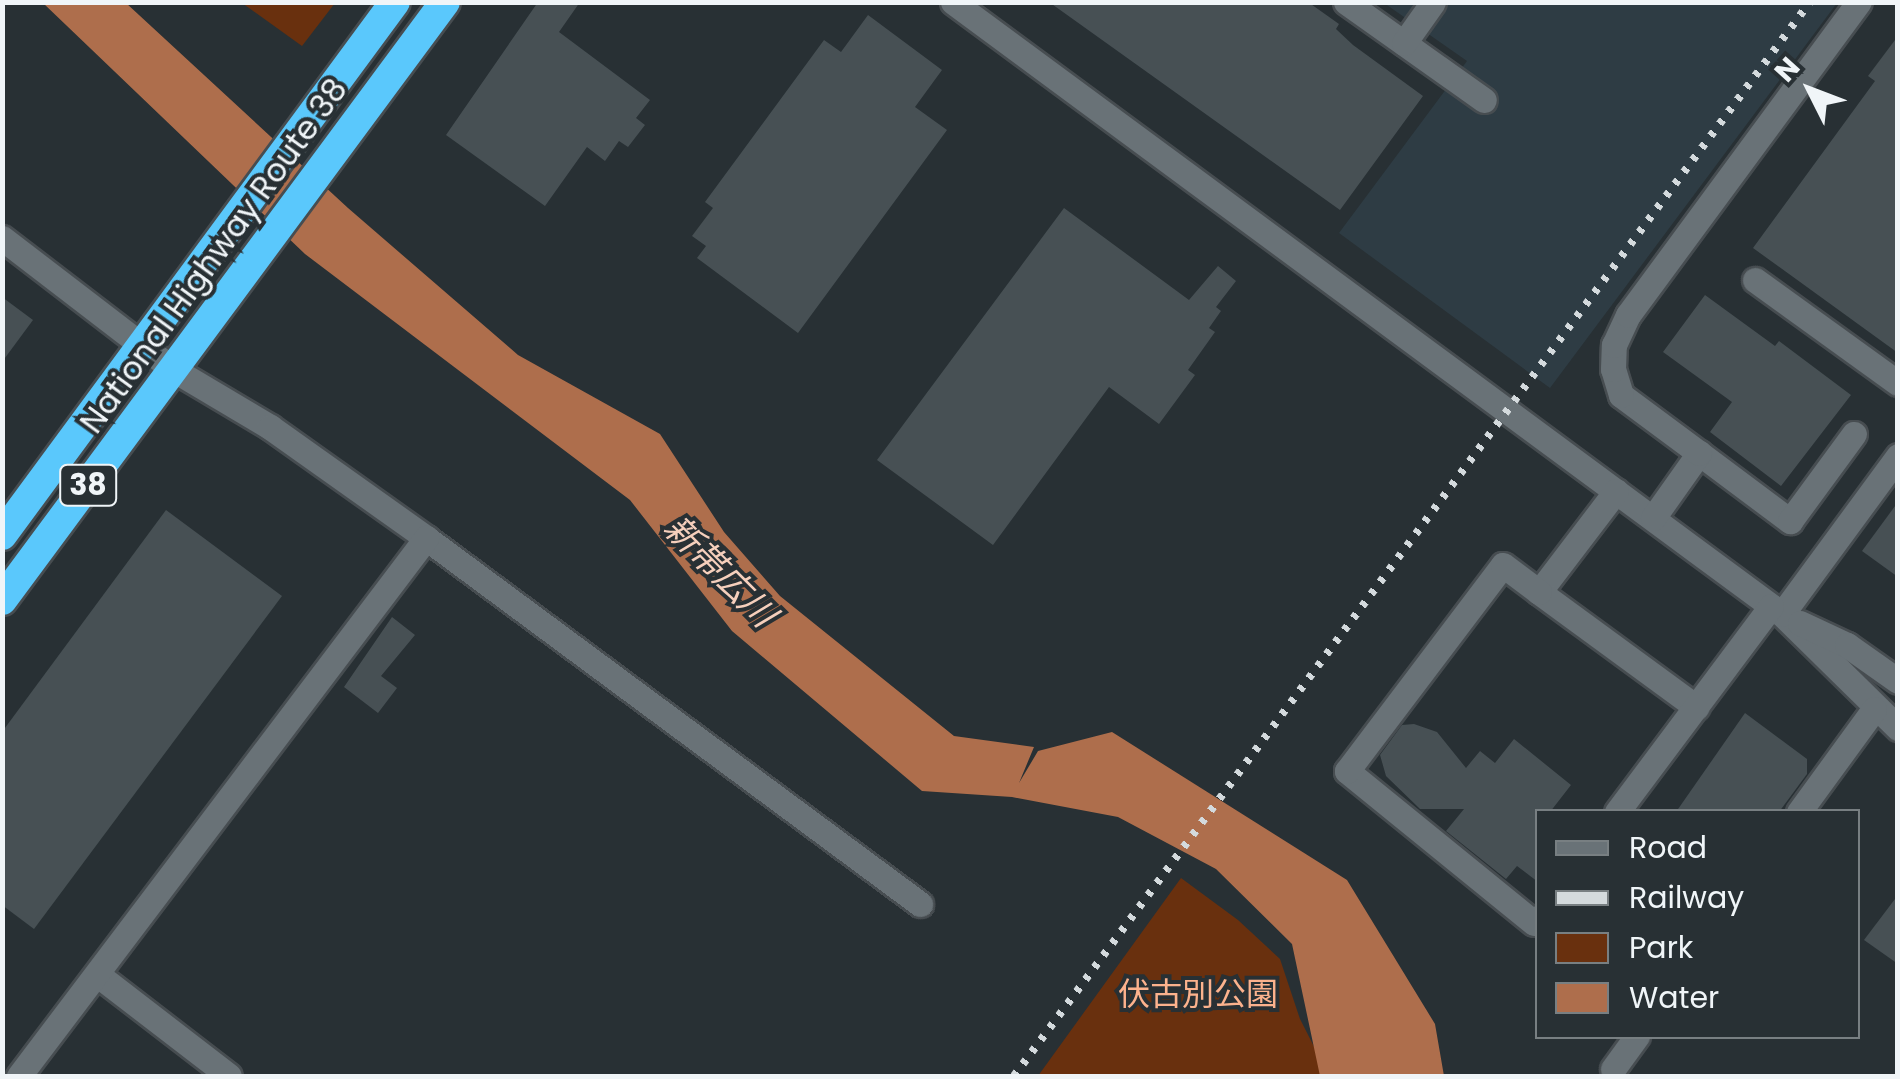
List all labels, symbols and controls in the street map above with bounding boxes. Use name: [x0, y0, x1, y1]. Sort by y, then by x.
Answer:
north arrow: [1760, 40, 1860, 140]
text: N: [1766, 49, 1809, 90]
street label: National Highway Route 38: [72, 71, 356, 441]
road number: 38: [58, 460, 118, 510]
water label: 新帯広川: [656, 507, 784, 635]
legend: [1535, 809, 1860, 1039]
text: Road: [1629, 826, 1707, 869]
text: Railway: [1629, 876, 1744, 919]
text: Park: [1629, 926, 1693, 969]
park label: 伏古別公園: [1118, 975, 1278, 1013]
text: Water: [1629, 976, 1719, 1019]

